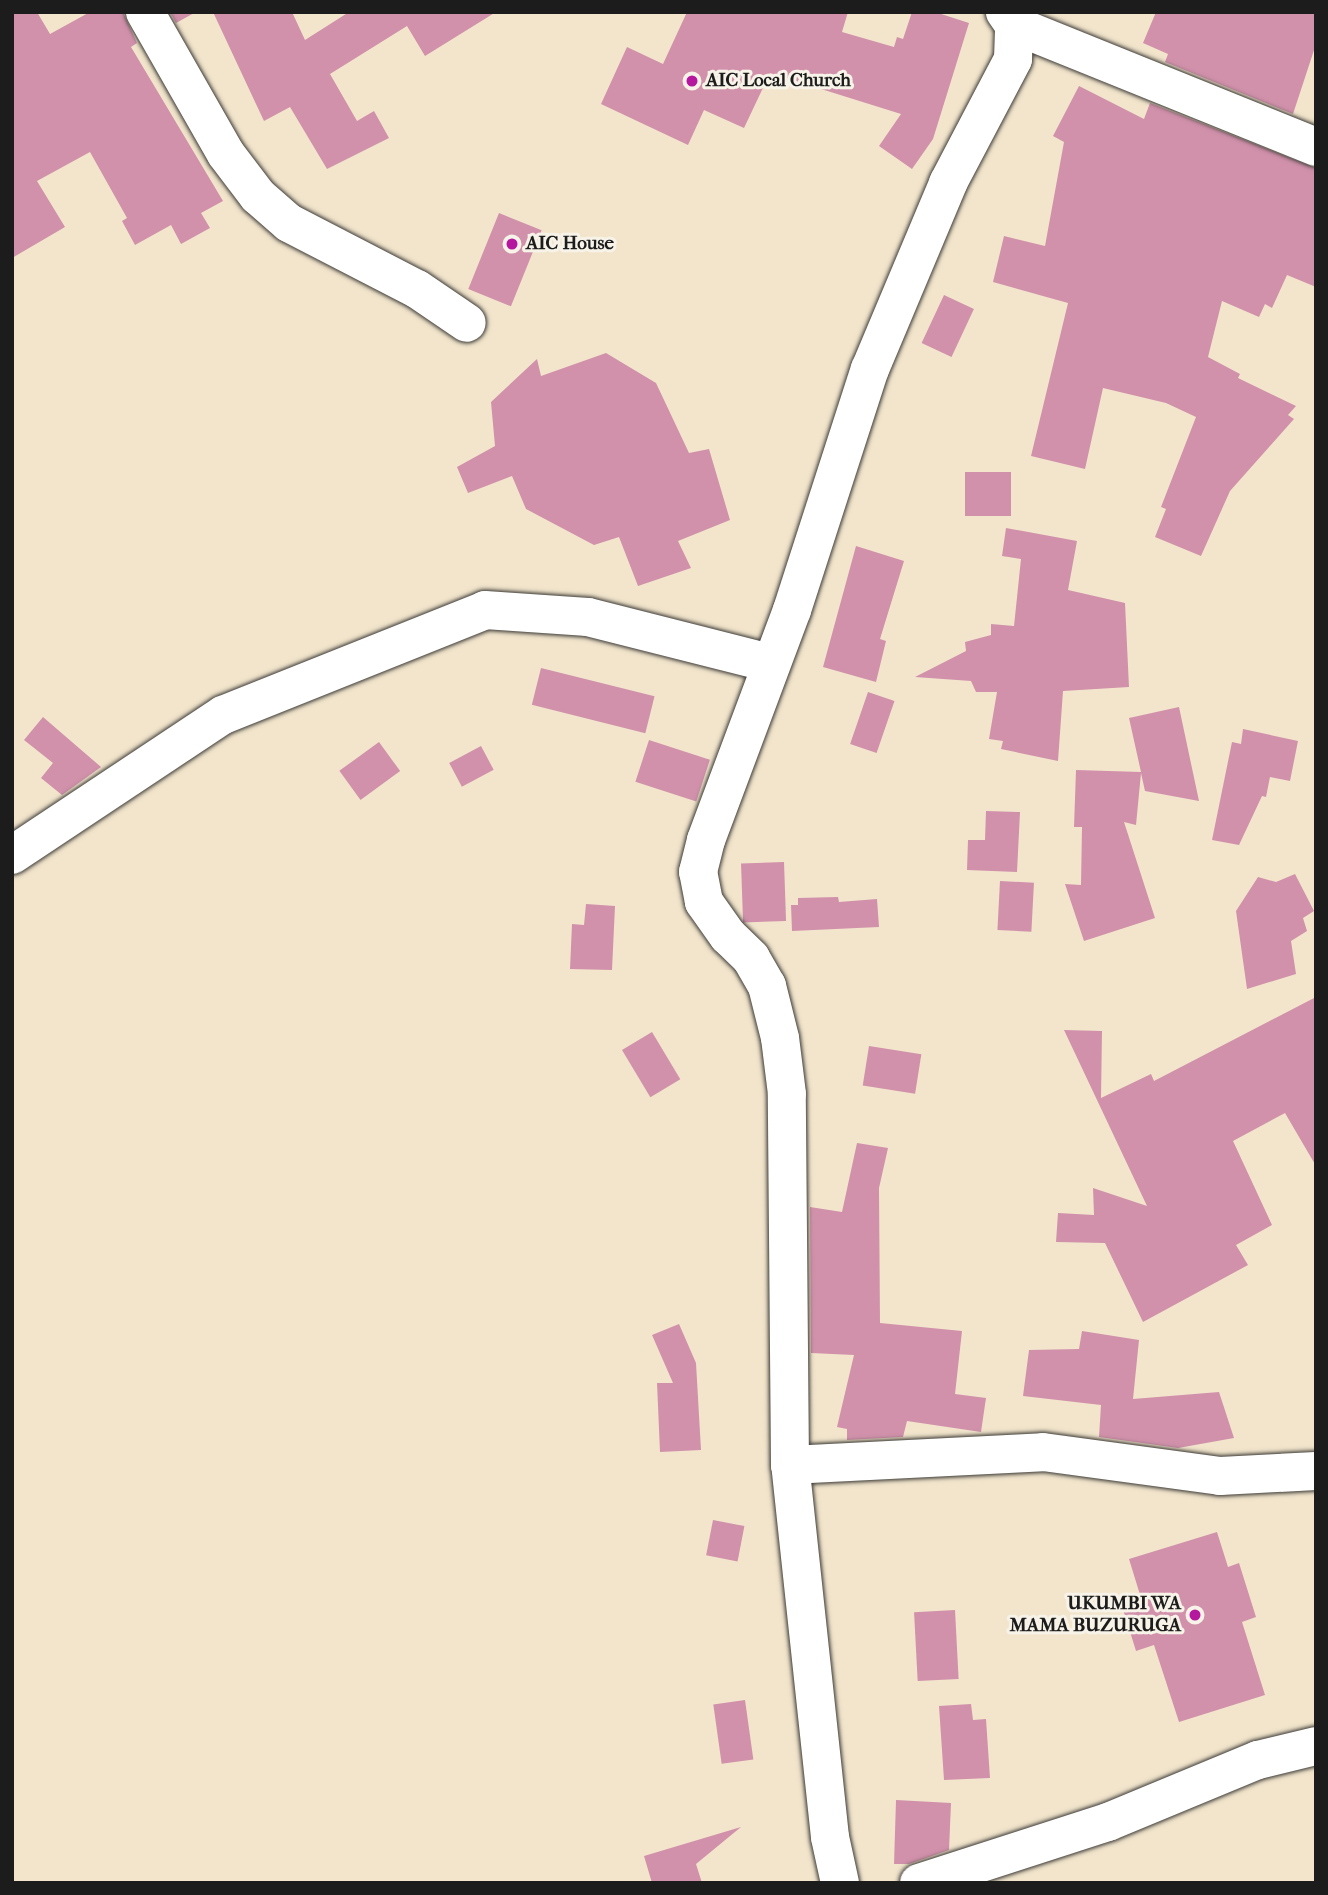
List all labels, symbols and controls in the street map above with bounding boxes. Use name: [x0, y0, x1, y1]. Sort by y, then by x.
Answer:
place label: AIC Local Church: [706, 70, 851, 92]
marker: AIC Local Church: [684, 73, 700, 89]
place label: AIC House: [526, 233, 614, 255]
marker: AIC House: [504, 236, 520, 252]
place label: UKUMBI WA MAMA BUZURUGA: [1009, 1593, 1181, 1637]
marker: UKUMBI WA MAMA BUZURUGA: [1187, 1607, 1203, 1623]

